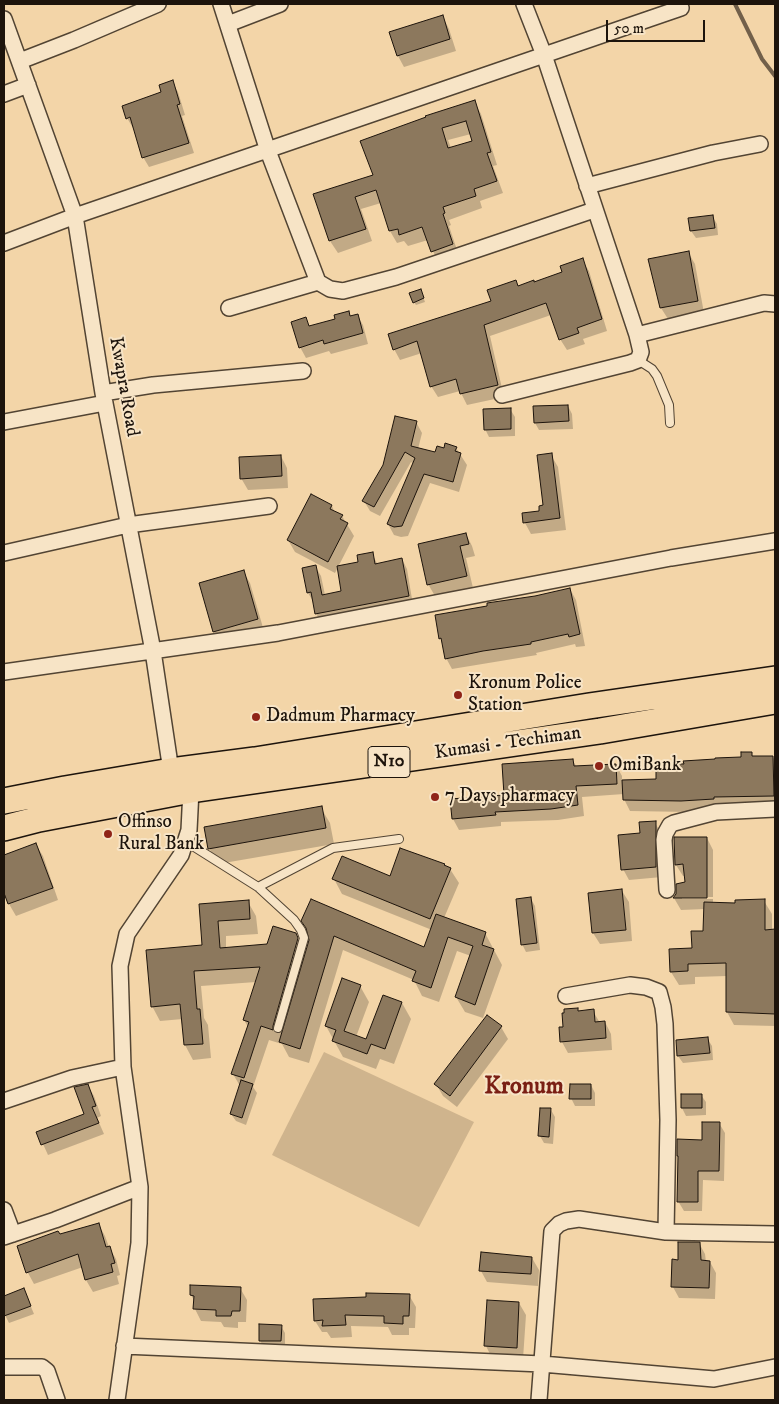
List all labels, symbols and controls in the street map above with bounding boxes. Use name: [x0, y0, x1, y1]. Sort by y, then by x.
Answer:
scale bar: [609, 10, 708, 42]
text: 50 m: [614, 19, 644, 38]
street label: Kwapra Road: [103, 335, 143, 439]
place label: Kronum Police Station: [468, 673, 582, 717]
marker: Kronum Police Station: [452, 689, 464, 701]
place label: Dadmum Pharmacy: [266, 706, 415, 728]
marker: Dadmum Pharmacy: [250, 711, 262, 723]
street label: Kumasi - Techiman: [433, 722, 583, 766]
road number: N10: [368, 746, 410, 778]
place label: OmiBank: [609, 755, 681, 777]
marker: OmiBank: [593, 760, 605, 772]
place label: 7 Days pharmacy: [445, 786, 575, 808]
marker: 7 Days pharmacy: [429, 791, 441, 803]
place label: Offinso Rural Bank: [118, 812, 204, 856]
marker: Offinso Rural Bank: [102, 828, 114, 840]
district label: Kronum: [484, 1074, 564, 1102]

